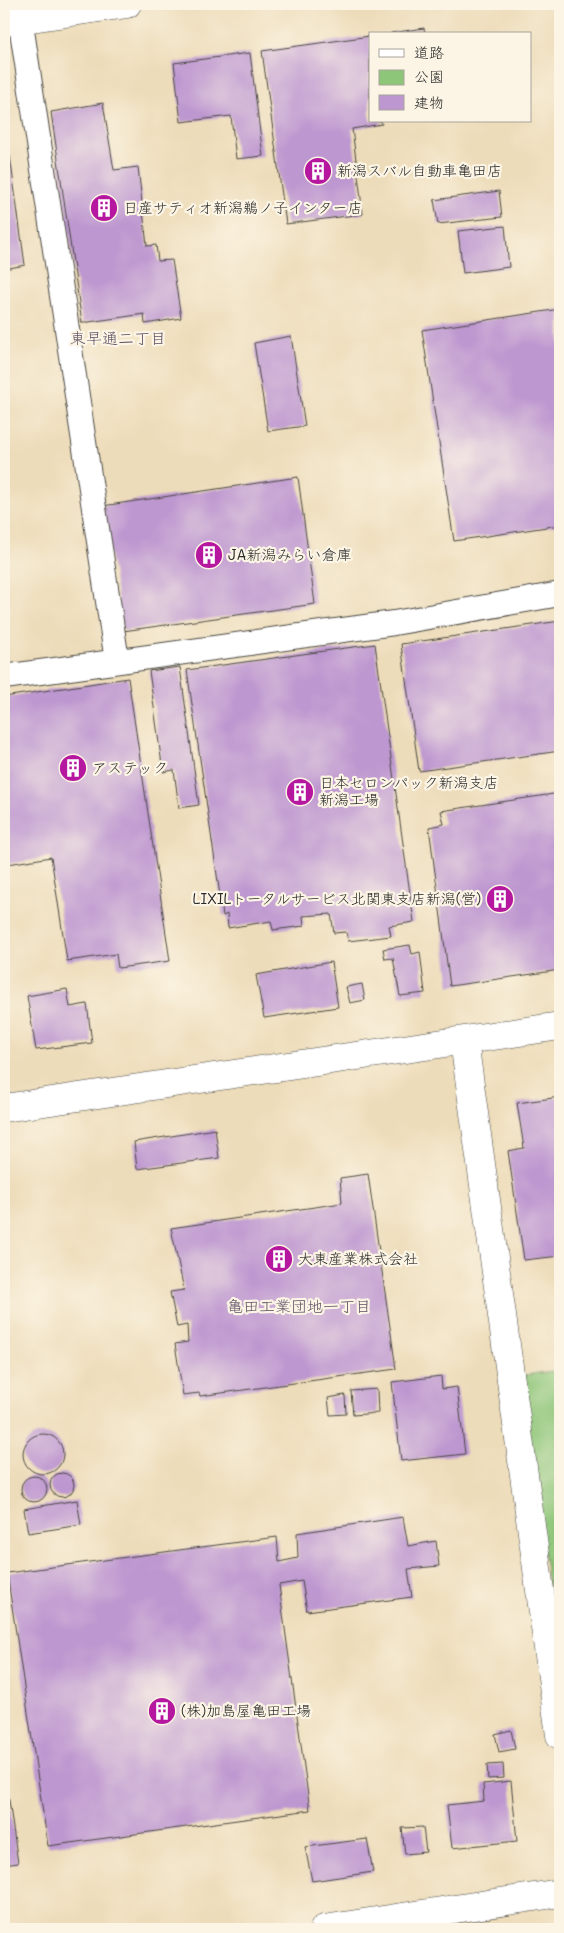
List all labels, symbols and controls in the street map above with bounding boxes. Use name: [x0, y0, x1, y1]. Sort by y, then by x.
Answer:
legend: [369, 32, 532, 122]
text: 道路: [414, 42, 444, 62]
text: 公園: [414, 66, 444, 86]
text: 建物: [414, 92, 444, 112]
building icon: 新潟スバル自動車亀田店: [303, 156, 333, 186]
place label: 新潟スバル自動車亀田店: [337, 160, 502, 180]
building icon: 日産サティオ新潟鵜ノ子インター店: [89, 193, 119, 223]
place label: 日産サティオ新潟鵜ノ子インター店: [123, 197, 362, 217]
district label: 東早通二丁目: [70, 327, 166, 348]
building icon: JA新潟みらい倉庫: [194, 540, 224, 570]
place label: JA新潟みらい倉庫: [228, 544, 352, 564]
building icon: アステック: [58, 753, 88, 783]
place label: アステック: [92, 757, 168, 777]
place label: 日本セロンパック新潟支店 新潟工場: [319, 772, 498, 809]
building icon: 日本セロンパック新潟支店 新潟工場: [285, 777, 315, 807]
building icon: LIXILトータルサービス北関東支店新潟(営): [485, 884, 515, 914]
place label: LIXILトータルサービス北関東支店新潟(営): [193, 888, 481, 908]
building icon: 大東産業株式会社: [264, 1244, 294, 1274]
place label: 大東産業株式会社: [298, 1248, 418, 1268]
district label: 亀田工業団地一丁目: [227, 1295, 371, 1316]
building icon: (株)加島屋亀田工場: [147, 1696, 177, 1726]
place label: (株)加島屋亀田工場: [181, 1700, 311, 1720]

